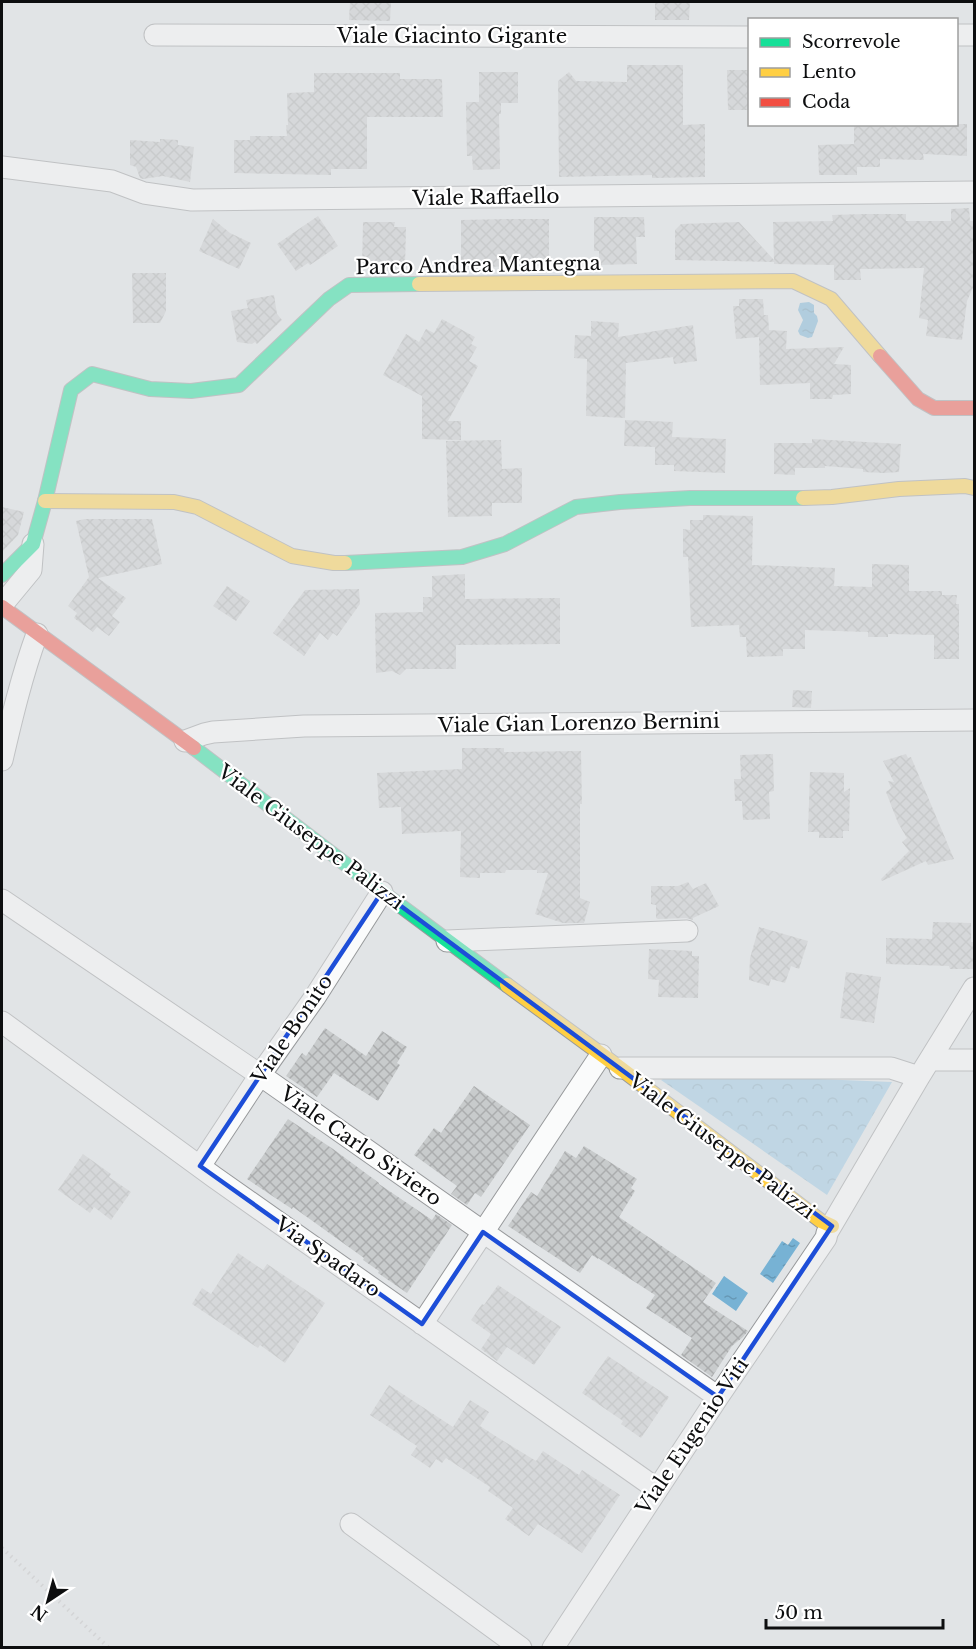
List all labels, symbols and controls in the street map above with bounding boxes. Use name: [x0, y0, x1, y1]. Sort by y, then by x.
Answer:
legend: [748, 18, 958, 126]
street label: Viale Giacinto Gigante: [336, 24, 567, 48]
text: Scorrevole: [802, 31, 901, 53]
text: Lento: [802, 61, 856, 83]
text: Coda: [802, 91, 850, 113]
street label: Viale Raffaello: [411, 184, 560, 210]
street label: Parco Andrea Mantegna: [355, 251, 602, 279]
street label: Viale Gian Lorenzo Bernini: [437, 709, 720, 737]
street label: Viale Giuseppe Palizzi: [212, 759, 409, 915]
street label: Viale Bonito: [246, 970, 337, 1089]
street label: Viale Giuseppe Palizzi: [623, 1068, 820, 1224]
street label: Viale Carlo Siviero: [275, 1081, 446, 1211]
street label: Via Spadaro: [270, 1211, 385, 1302]
street label: Viale Eugenio Viti: [630, 1353, 753, 1520]
north arrow: [18, 1571, 78, 1631]
scale bar: [766, 1592, 943, 1630]
text: N: [27, 1601, 51, 1626]
text: 50 m: [775, 1602, 823, 1624]

